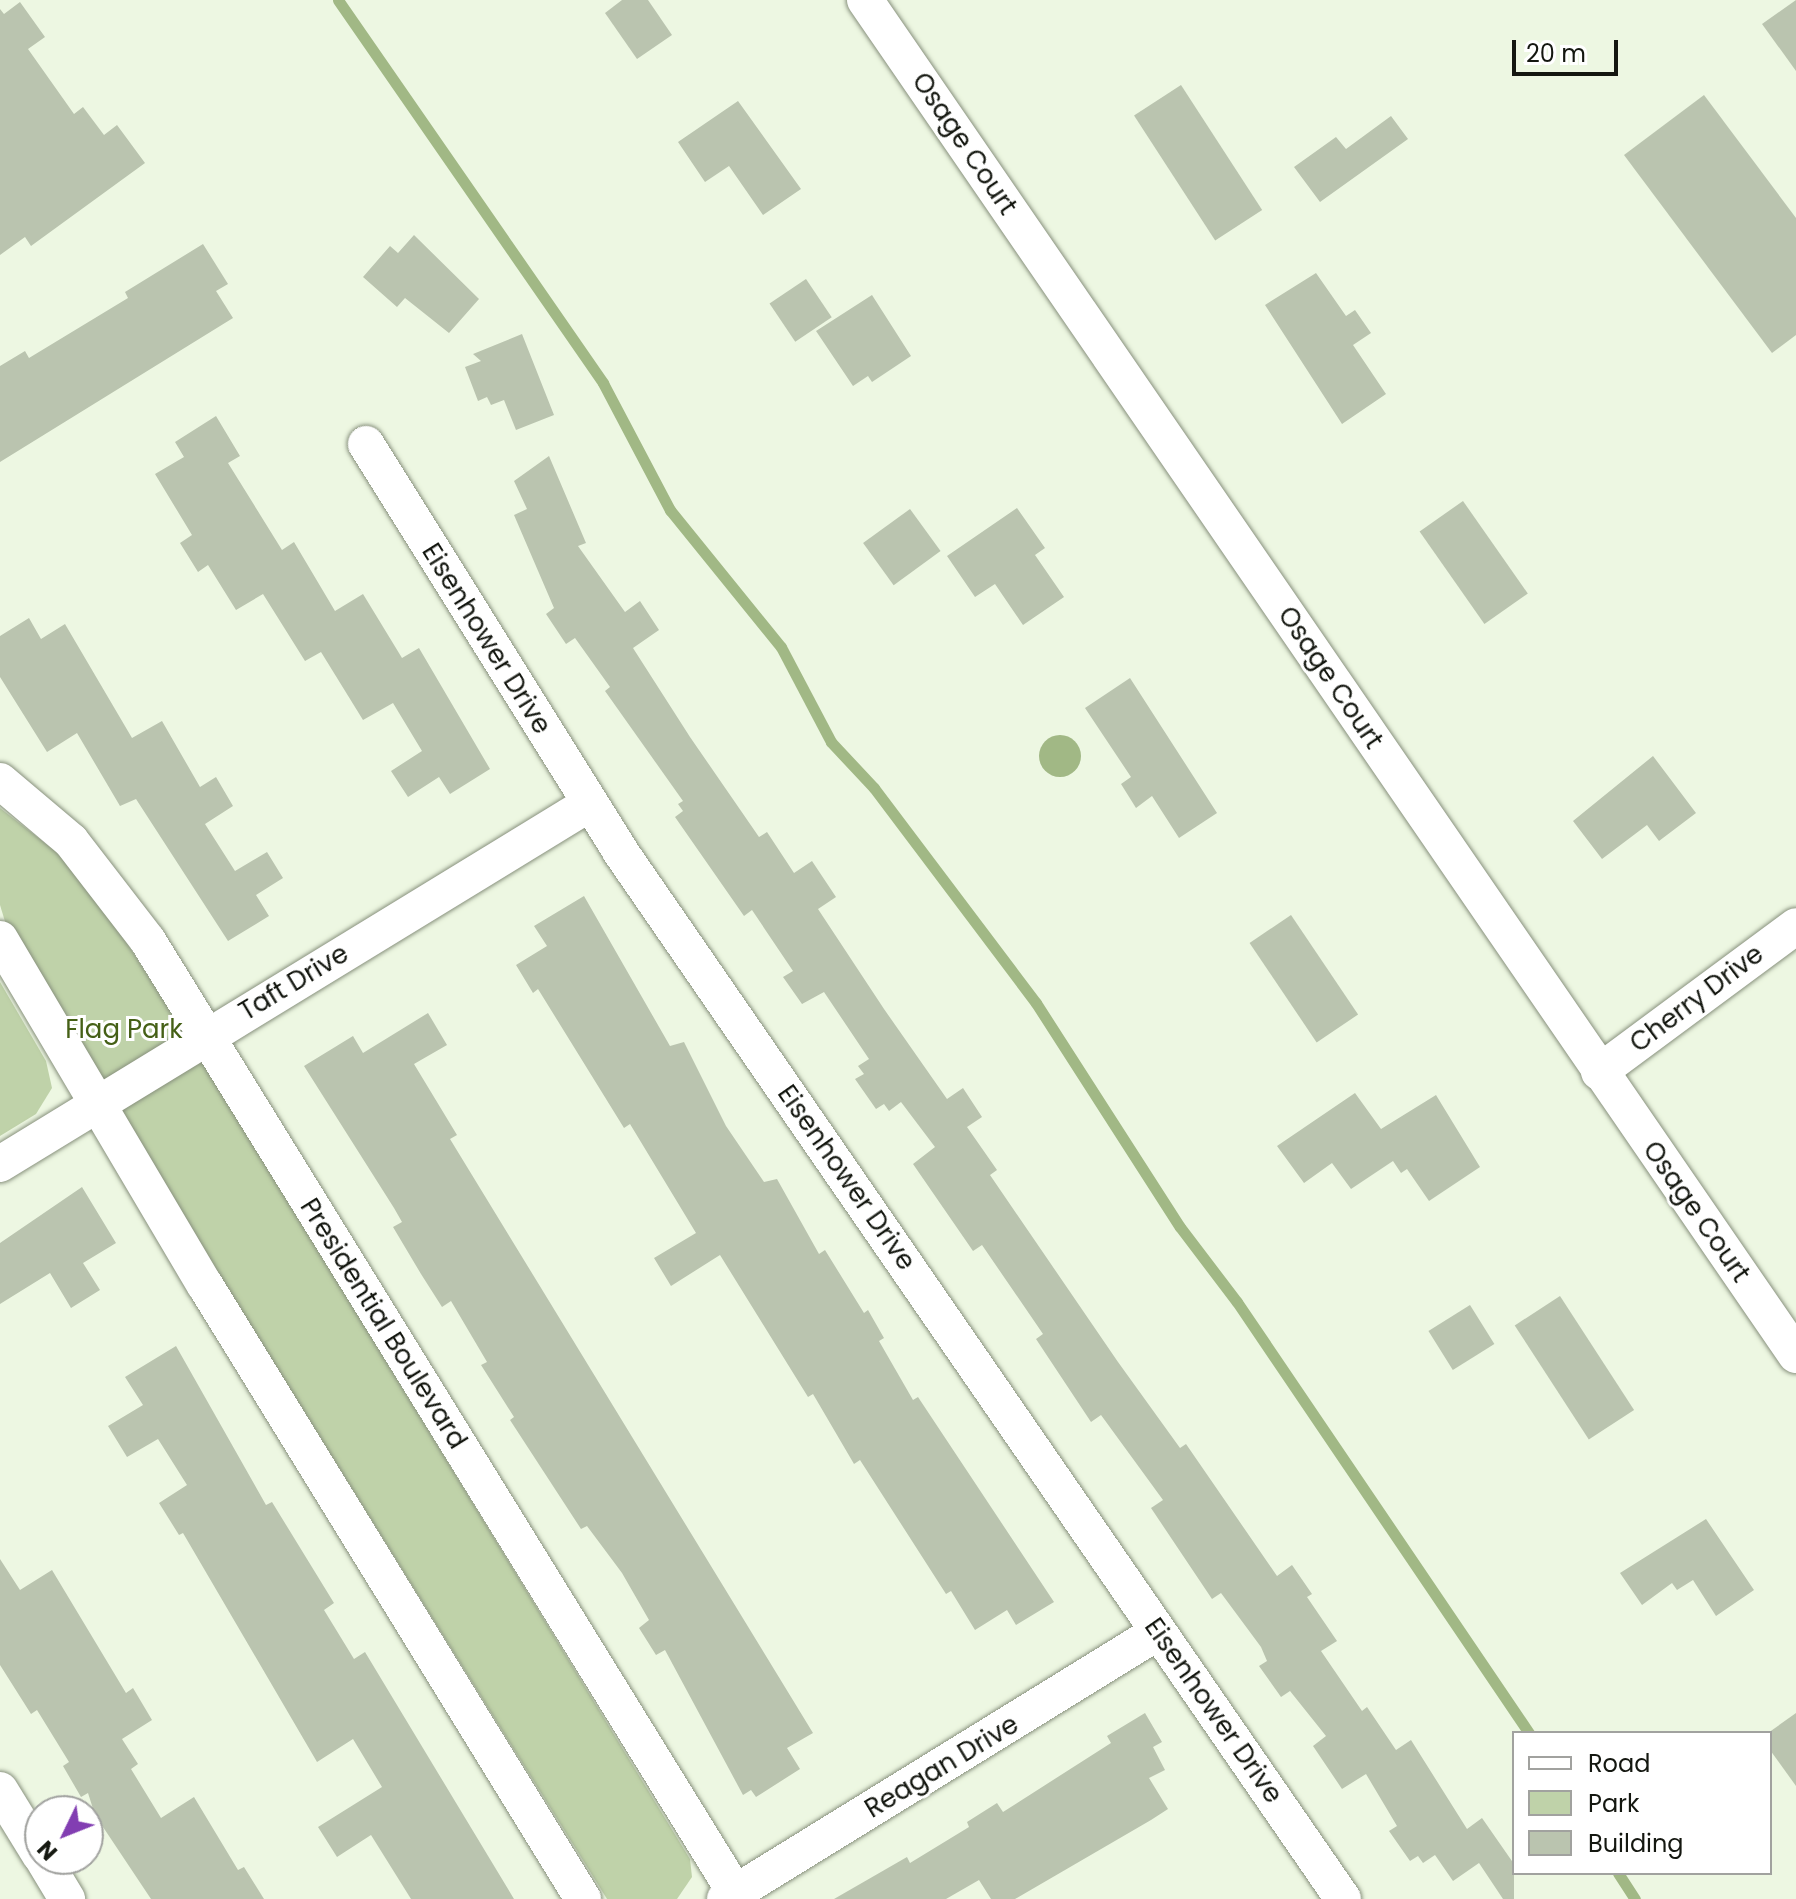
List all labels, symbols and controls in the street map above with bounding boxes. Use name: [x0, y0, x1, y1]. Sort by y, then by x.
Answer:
scale bar: [1516, 24, 1622, 74]
text: 20 m: [1526, 37, 1586, 70]
street label: Osage Court: [905, 67, 1023, 221]
street label: Eisenhower Drive: [415, 538, 557, 740]
street label: Osage Court: [1271, 601, 1389, 755]
street label: Taft Drive: [234, 938, 354, 1028]
street label: Cherry Drive: [1624, 939, 1770, 1059]
park label: Flag Park: [65, 1014, 183, 1046]
street label: Eisenhower Drive: [771, 1080, 921, 1276]
street label: Osage Court: [1636, 1136, 1756, 1288]
street label: Presidential Boulevard: [293, 1193, 473, 1455]
street label: Eisenhower Drive: [1138, 1613, 1288, 1809]
street label: Reagan Drive: [860, 1709, 1024, 1825]
legend: [1512, 1731, 1772, 1875]
text: Road: [1588, 1747, 1650, 1780]
text: Park: [1588, 1787, 1639, 1820]
north arrow: [24, 1795, 104, 1875]
text: Building: [1588, 1827, 1684, 1860]
text: N: [31, 1834, 65, 1867]

